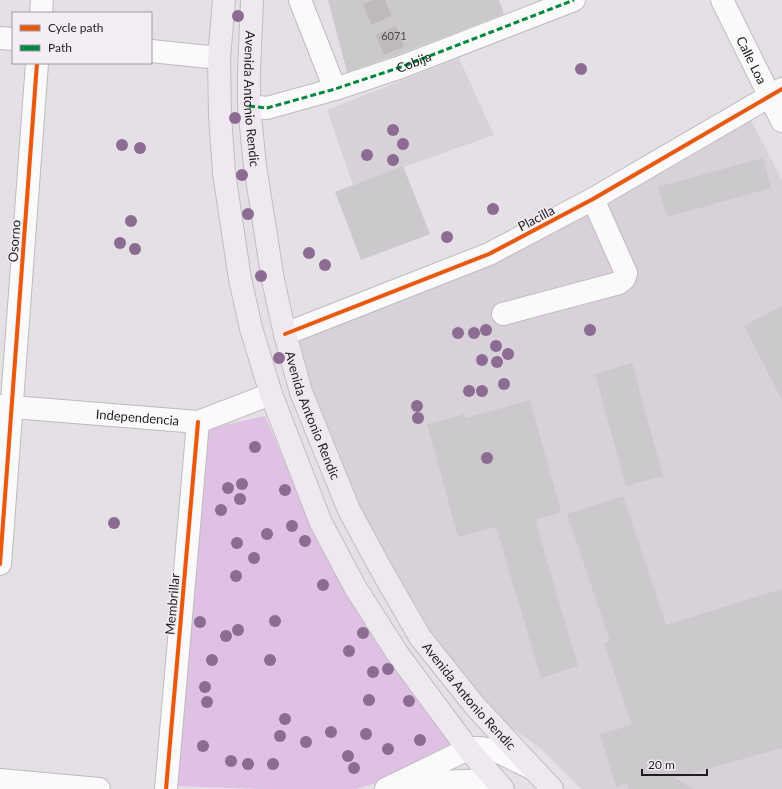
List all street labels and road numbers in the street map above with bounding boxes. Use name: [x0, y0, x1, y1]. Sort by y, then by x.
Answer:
street label: Avenida Antonio Rendic: [241, 30, 263, 168]
street label: Calle Loa: [733, 33, 770, 87]
street label: Cobija: [394, 48, 433, 76]
street label: Placilla: [515, 202, 557, 234]
street label: Osorno: [5, 219, 23, 263]
street label: Avenida Antonio Rendic: [282, 349, 344, 482]
street label: Independencia: [95, 406, 180, 428]
street label: Membrillar: [161, 572, 183, 636]
street label: Avenida Antonio Rendic: [419, 639, 519, 753]

